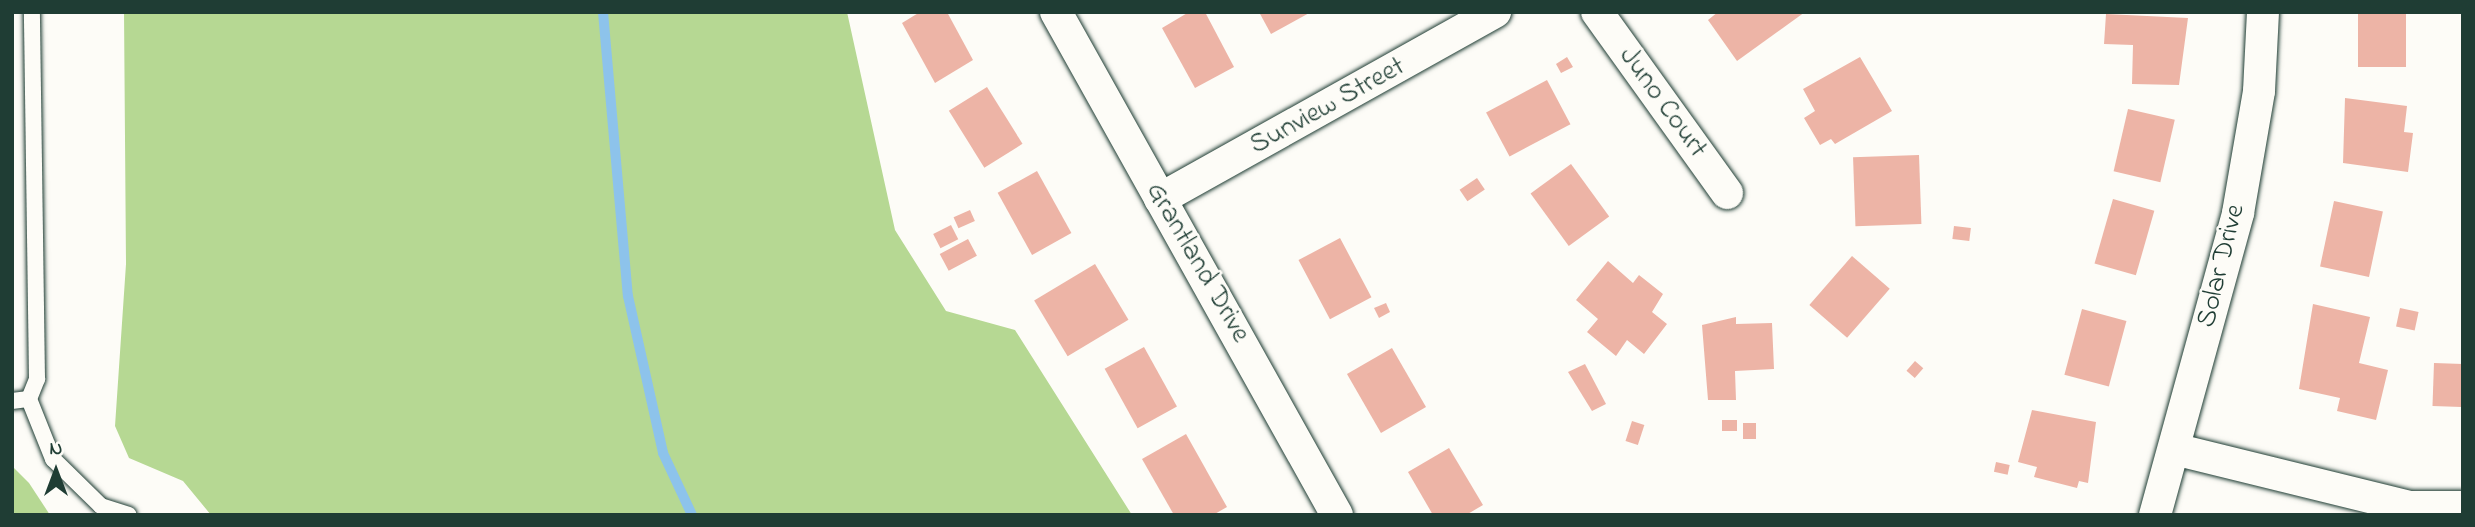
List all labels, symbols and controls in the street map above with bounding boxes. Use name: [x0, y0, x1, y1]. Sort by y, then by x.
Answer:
street label: Juno Court: [1611, 41, 1713, 165]
street label: Sunview Street: [1245, 51, 1411, 163]
street label: Grantland Drive: [1138, 177, 1256, 349]
street label: Solar Drive: [2190, 201, 2254, 331]
north arrow: [21, 436, 91, 506]
text: N: [50, 436, 62, 463]

